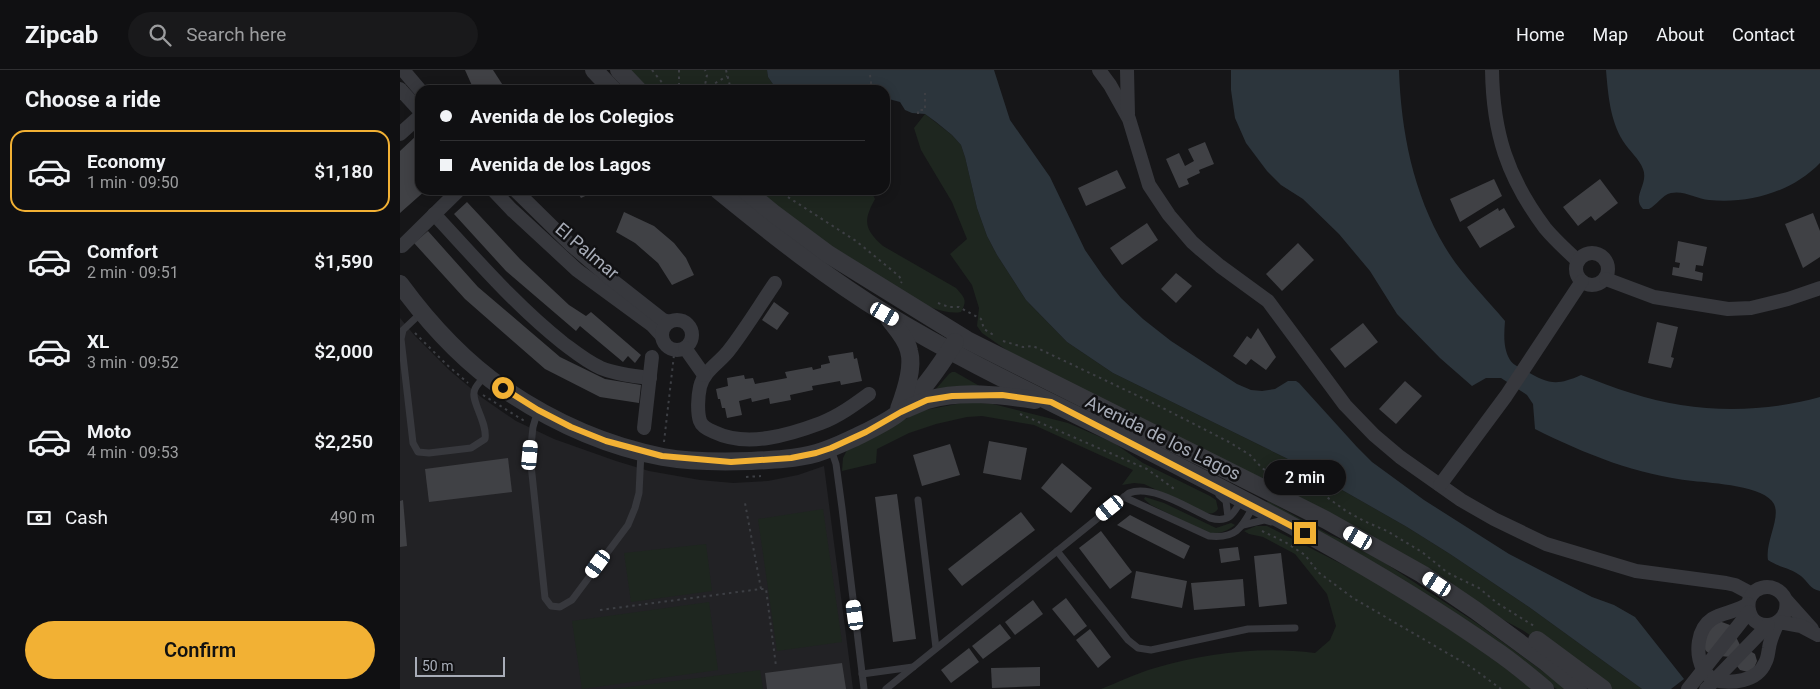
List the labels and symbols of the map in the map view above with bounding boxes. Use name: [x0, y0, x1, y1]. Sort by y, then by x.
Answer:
street label: El Palmar: [551, 218, 623, 283]
car: [868, 300, 901, 328]
route start: [492, 377, 514, 399]
street label: Avenida de los Lagos: [1082, 391, 1244, 484]
car: [521, 439, 538, 471]
callout: 2 min: [1264, 460, 1346, 496]
car: [1093, 493, 1126, 523]
route end: [1294, 522, 1316, 544]
car: [1341, 524, 1374, 552]
car: [583, 547, 612, 581]
car: [1420, 570, 1453, 598]
car: [845, 599, 864, 631]
scale bar: [415, 654, 505, 677]

